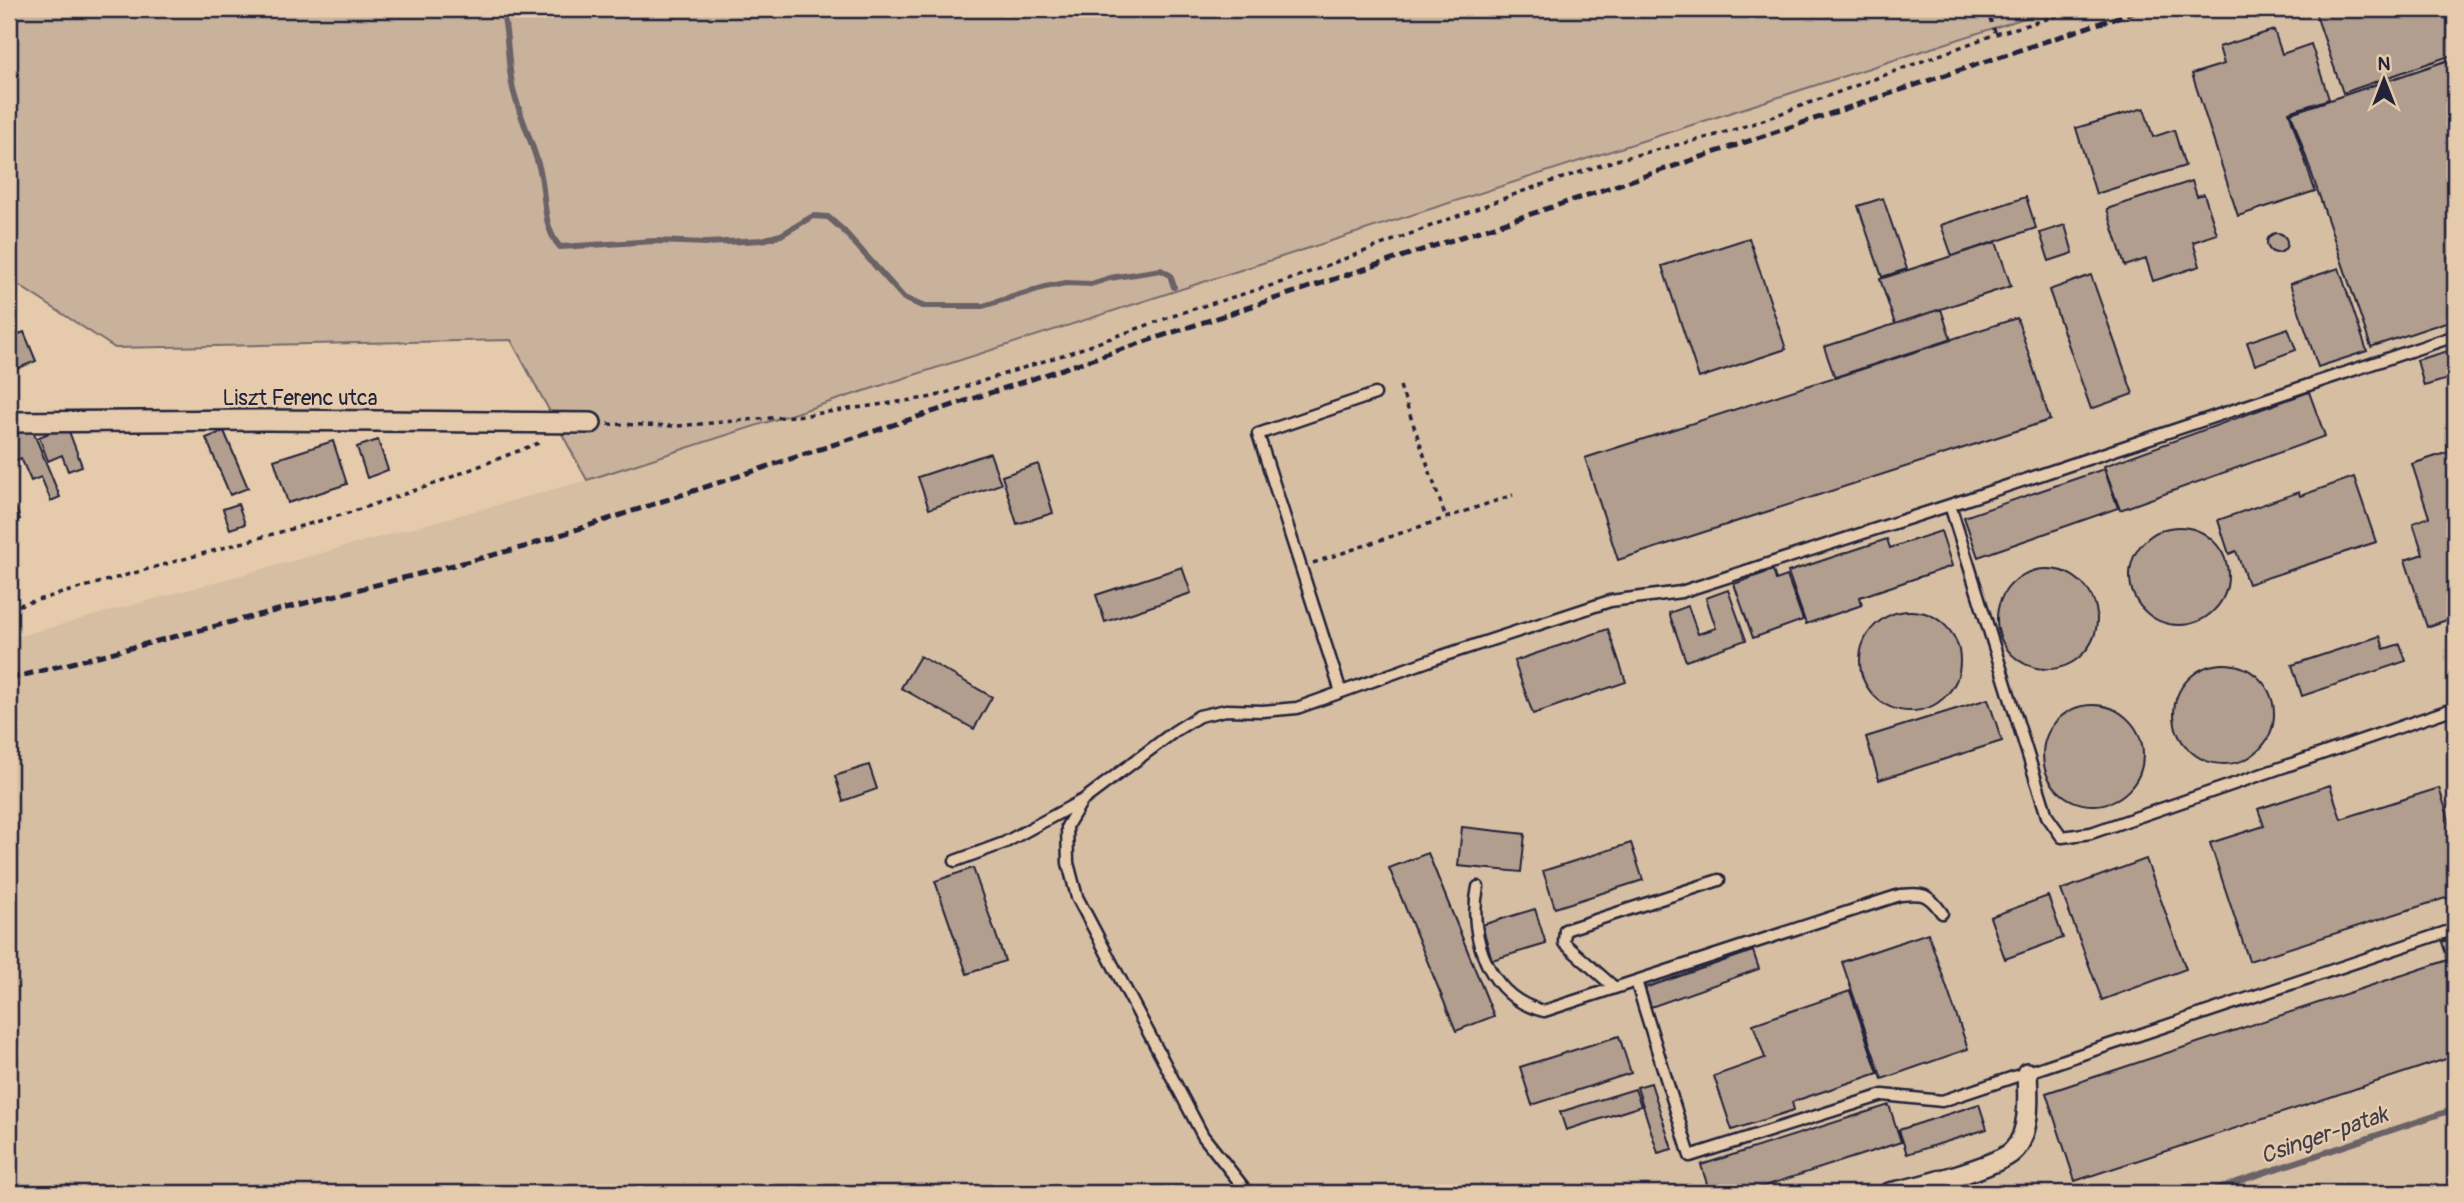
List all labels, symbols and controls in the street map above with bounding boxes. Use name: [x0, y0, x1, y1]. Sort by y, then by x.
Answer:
north arrow: [2348, 46, 2418, 116]
text: N: [2378, 52, 2391, 76]
street label: Liszt Ferenc utca: [223, 385, 377, 412]
water label: Csinger-patak: [2257, 1099, 2394, 1170]

